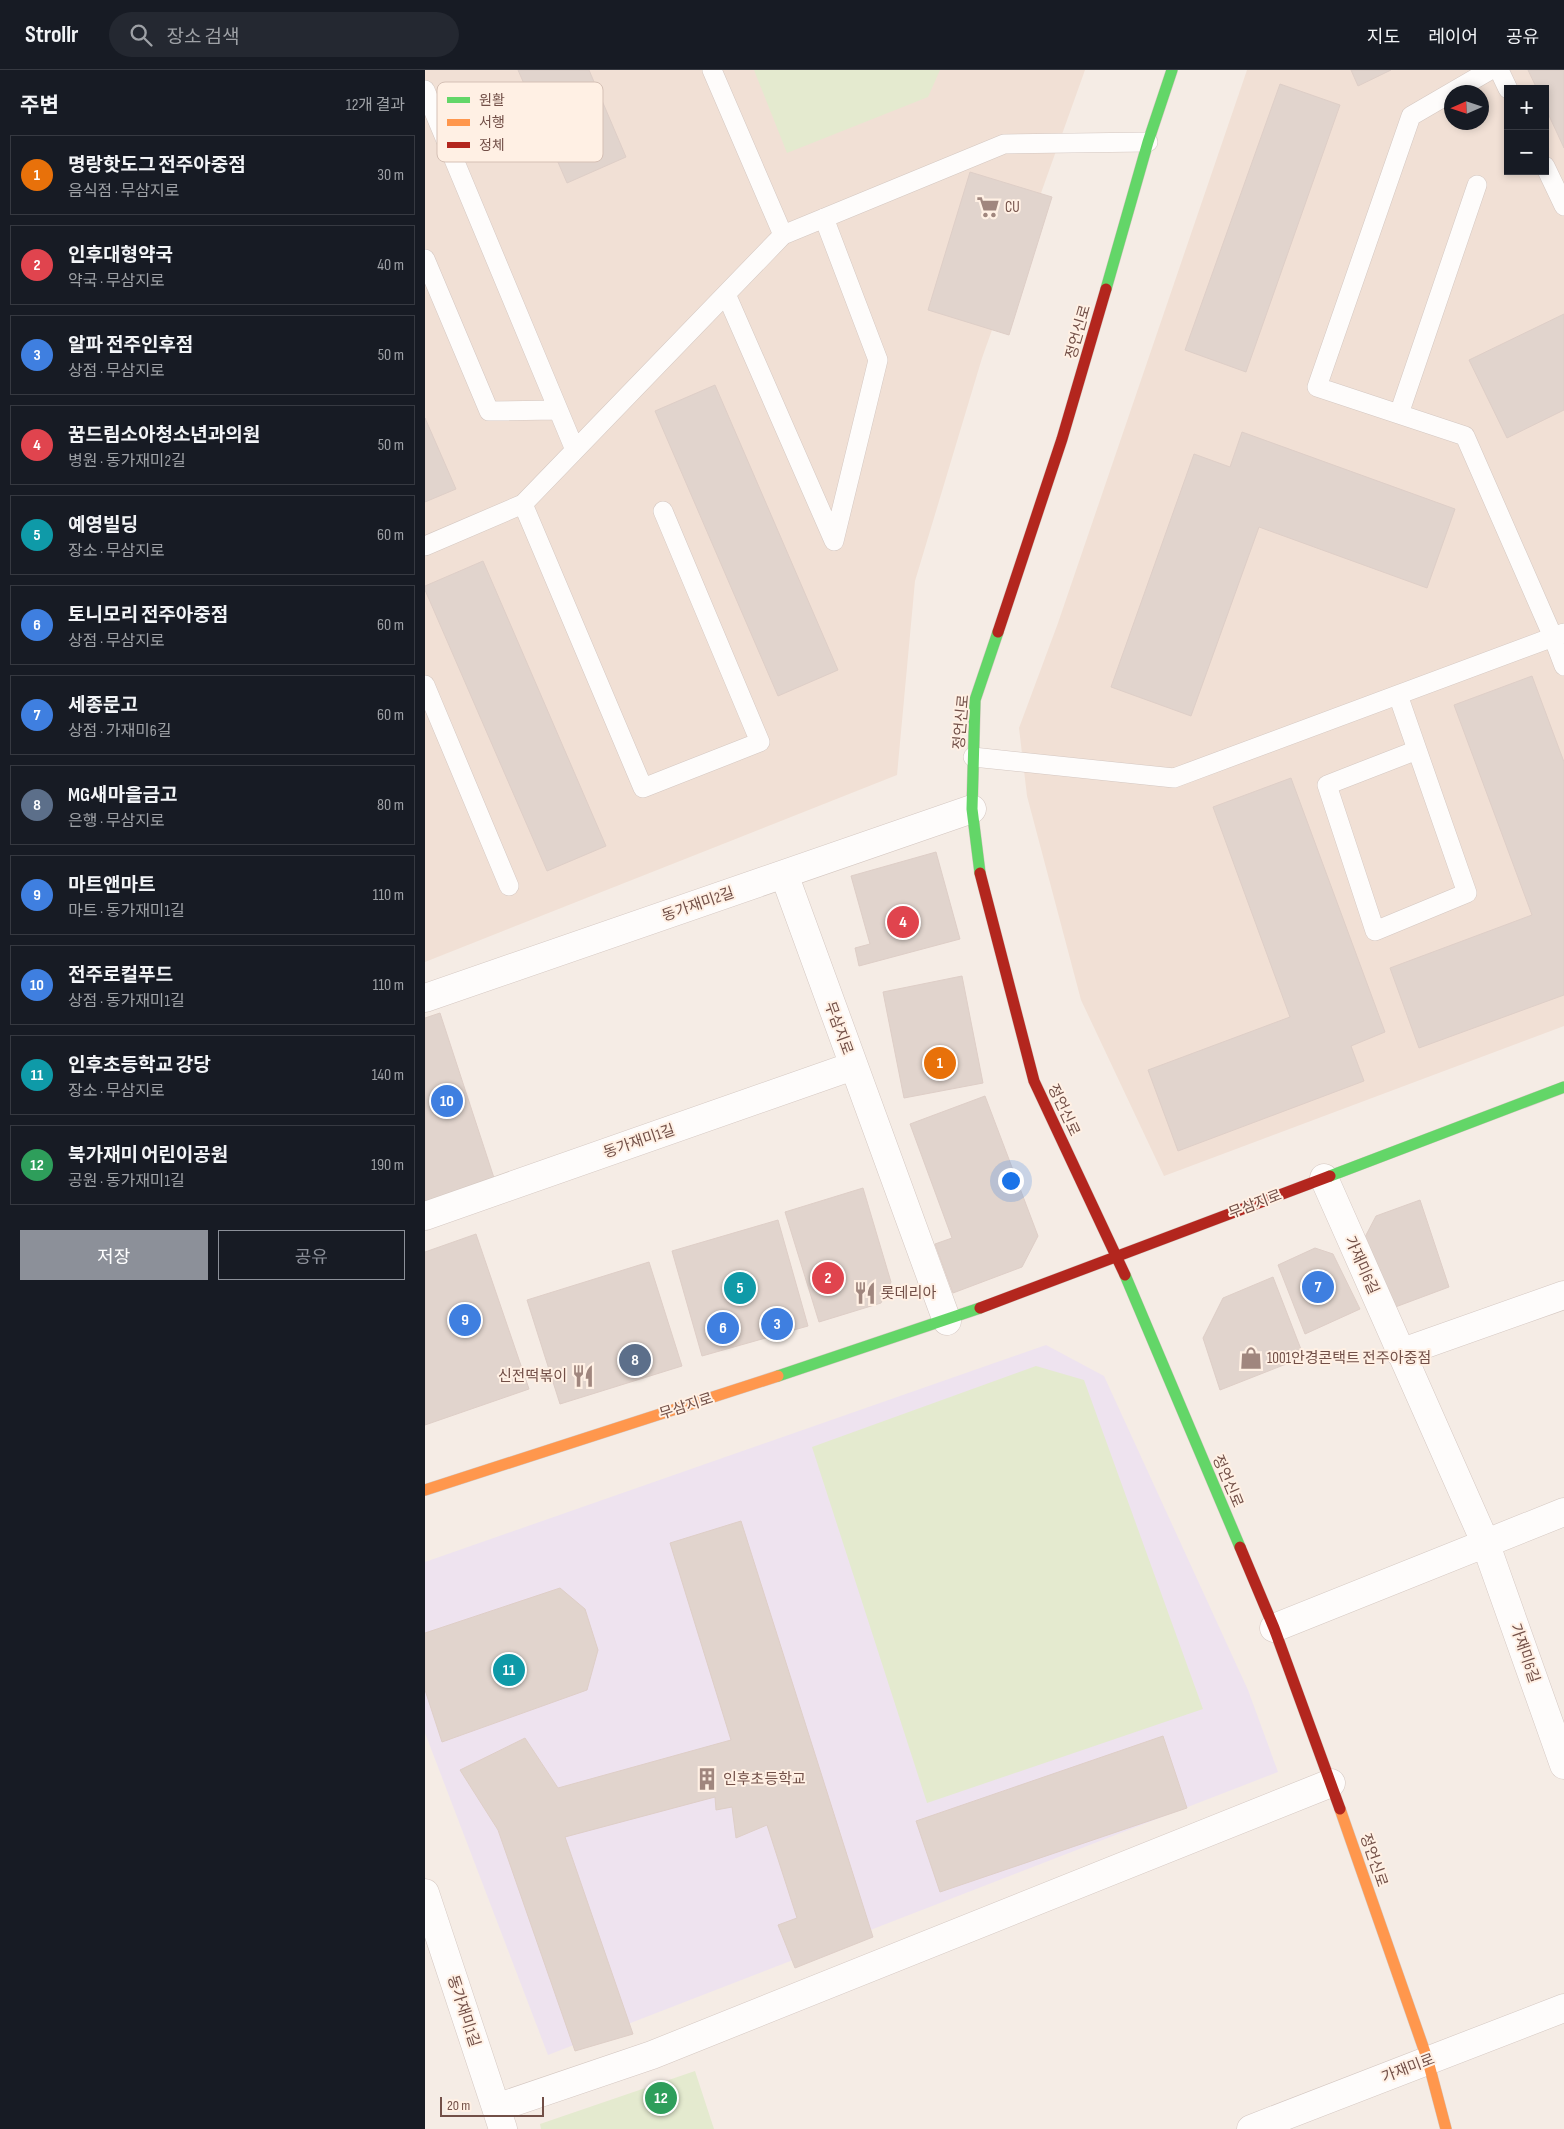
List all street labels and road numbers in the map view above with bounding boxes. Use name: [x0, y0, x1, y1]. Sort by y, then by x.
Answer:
street label: 정언신로: [1062, 303, 1095, 361]
street label: 정언신로: [950, 694, 973, 750]
street label: 동가재미2길: [660, 883, 737, 926]
street label: 무삼지로: [820, 999, 857, 1057]
street label: 정언신로: [1043, 1081, 1084, 1139]
street label: 동가재미1길: [601, 1120, 677, 1163]
street label: 무삼지로: [1226, 1186, 1284, 1223]
street label: 가재미6길: [1340, 1233, 1383, 1297]
street label: 무삼지로: [657, 1389, 715, 1424]
street label: 정언신로: [1208, 1452, 1247, 1510]
street label: 가재미6길: [1505, 1621, 1544, 1685]
street label: 정언신로: [1356, 1831, 1391, 1889]
street label: 동가재미1길: [443, 1973, 484, 2049]
street label: 가재미로: [1379, 2050, 1437, 2087]

